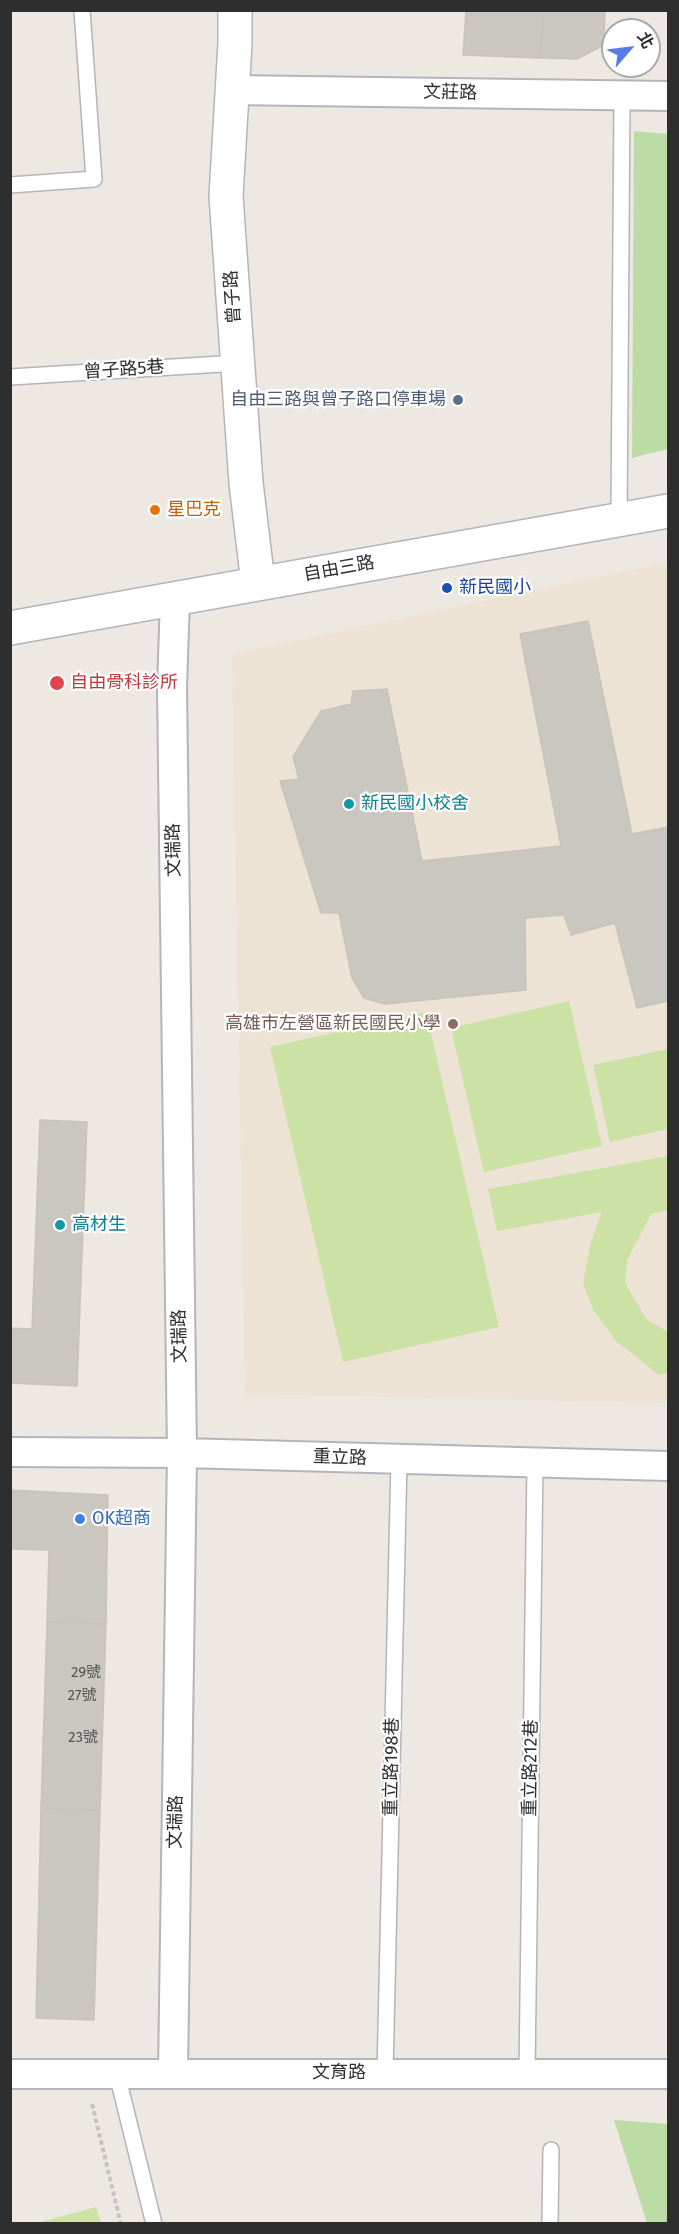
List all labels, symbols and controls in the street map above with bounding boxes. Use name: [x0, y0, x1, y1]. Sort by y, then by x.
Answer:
north arrow: [601, 18, 661, 78]
text: 北: [633, 29, 658, 52]
street label: 文莊路: [423, 82, 477, 104]
street label: 曾子路: [220, 269, 246, 325]
street label: 曾子路5巷: [83, 356, 165, 384]
place label: 自由三路與曾子路口停車場: [230, 389, 446, 411]
marker: 自由三路與曾子路口停車場: [451, 393, 465, 407]
place label: 星巴克: [167, 499, 221, 521]
marker: 星巴克: [148, 503, 162, 517]
street label: 自由三路: [302, 552, 376, 586]
place label: 新民國小: [459, 577, 531, 599]
marker: 新民國小: [440, 581, 454, 595]
place label: 自由骨科診所: [70, 672, 178, 694]
marker: 自由骨科診所: [48, 674, 66, 692]
place label: 新民國小校舍: [361, 793, 469, 815]
marker: 新民國小校舍: [342, 797, 356, 811]
street label: 文瑞路: [163, 823, 185, 877]
place label: 高雄市左營區新民國民小學: [225, 1013, 441, 1035]
marker: 高雄市左營區新民國民小學: [446, 1017, 460, 1031]
place label: 高材生: [72, 1214, 126, 1236]
marker: 高材生: [53, 1218, 67, 1232]
street label: 文瑞路: [169, 1309, 191, 1363]
street label: 重立路: [313, 1446, 367, 1470]
place label: OK超商: [92, 1508, 151, 1530]
marker: OK超商: [73, 1512, 87, 1526]
house number: 29號: [71, 1664, 101, 1682]
house number: 27號: [68, 1687, 96, 1705]
street label: 重立路198巷: [380, 1717, 404, 1817]
street label: 重立路212巷: [519, 1719, 543, 1817]
house number: 23號: [68, 1729, 98, 1747]
street label: 文瑞路: [165, 1795, 187, 1849]
street label: 文育路: [312, 2062, 366, 2084]

